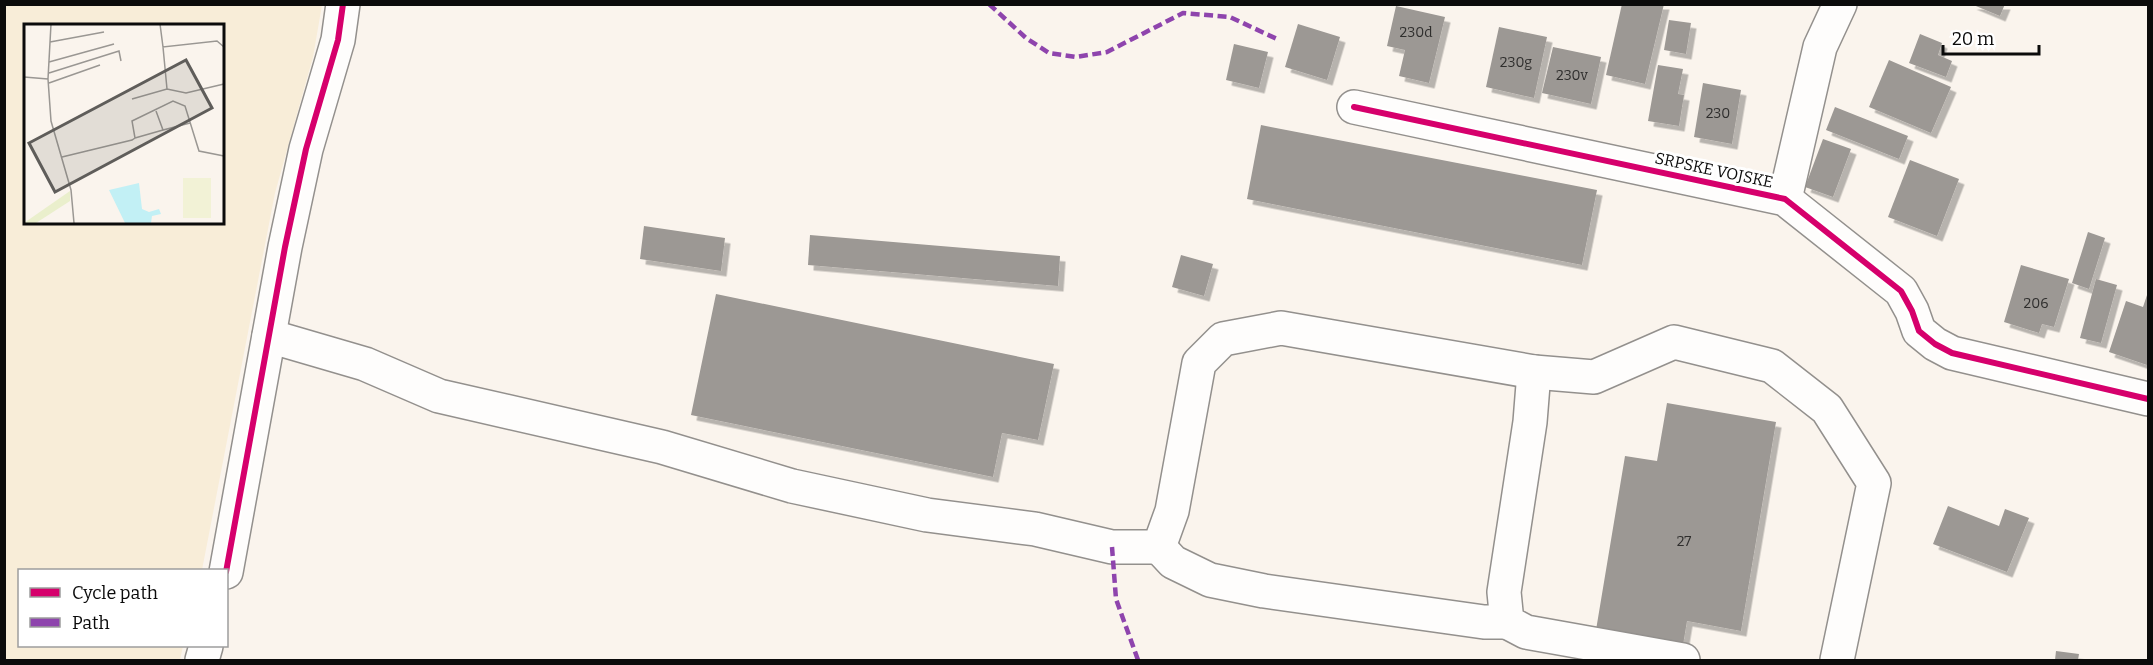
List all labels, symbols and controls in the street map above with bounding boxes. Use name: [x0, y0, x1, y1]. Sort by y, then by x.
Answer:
scale bar: [1943, 18, 2039, 56]
inset map: [24, 24, 224, 224]
house number: 230d: [1400, 24, 1432, 41]
text: 20 m: [1952, 28, 1994, 50]
house number: 230g: [1500, 54, 1532, 71]
house number: 230v: [1556, 67, 1589, 84]
house number: 230: [1706, 105, 1730, 122]
street label: SRPSKE VOJSKE: [1653, 148, 1775, 192]
house number: 206: [2024, 295, 2048, 312]
house number: 27: [1677, 533, 1691, 550]
legend: [18, 569, 228, 647]
text: Cycle path: [72, 582, 158, 604]
text: Path: [72, 612, 110, 634]

